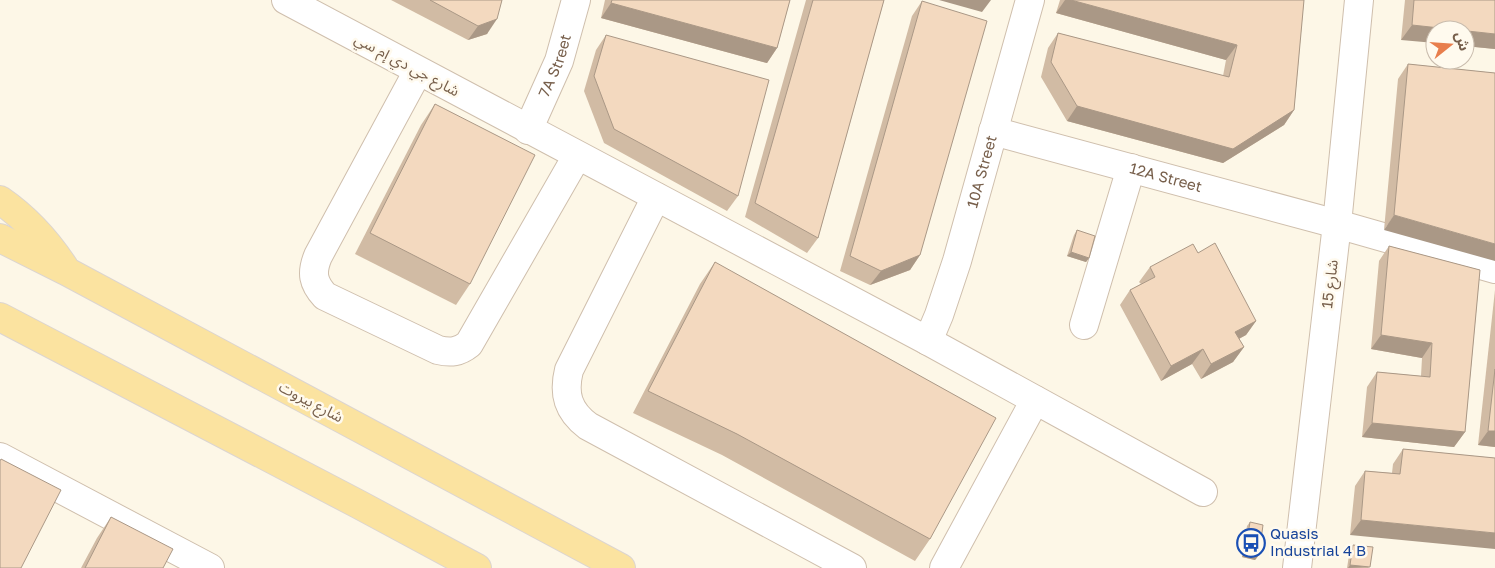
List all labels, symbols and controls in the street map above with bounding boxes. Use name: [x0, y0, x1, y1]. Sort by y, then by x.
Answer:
north arrow: [1425, 20, 1475, 70]
street label: شارع جي دي إم سي: [350, 29, 463, 103]
text: ش: [1452, 29, 1474, 53]
street label: 7A Street: [534, 32, 574, 100]
street label: 10A Street: [962, 133, 1000, 210]
street label: 12A Street: [1128, 158, 1204, 195]
street label: شارع 15: [1317, 258, 1345, 310]
street label: شارع بيروت: [274, 377, 347, 429]
place label: Quasis Industrial 4 B: [1270, 524, 1366, 559]
bus stop icon: Quasis Industrial 4 B: [1236, 528, 1266, 558]

